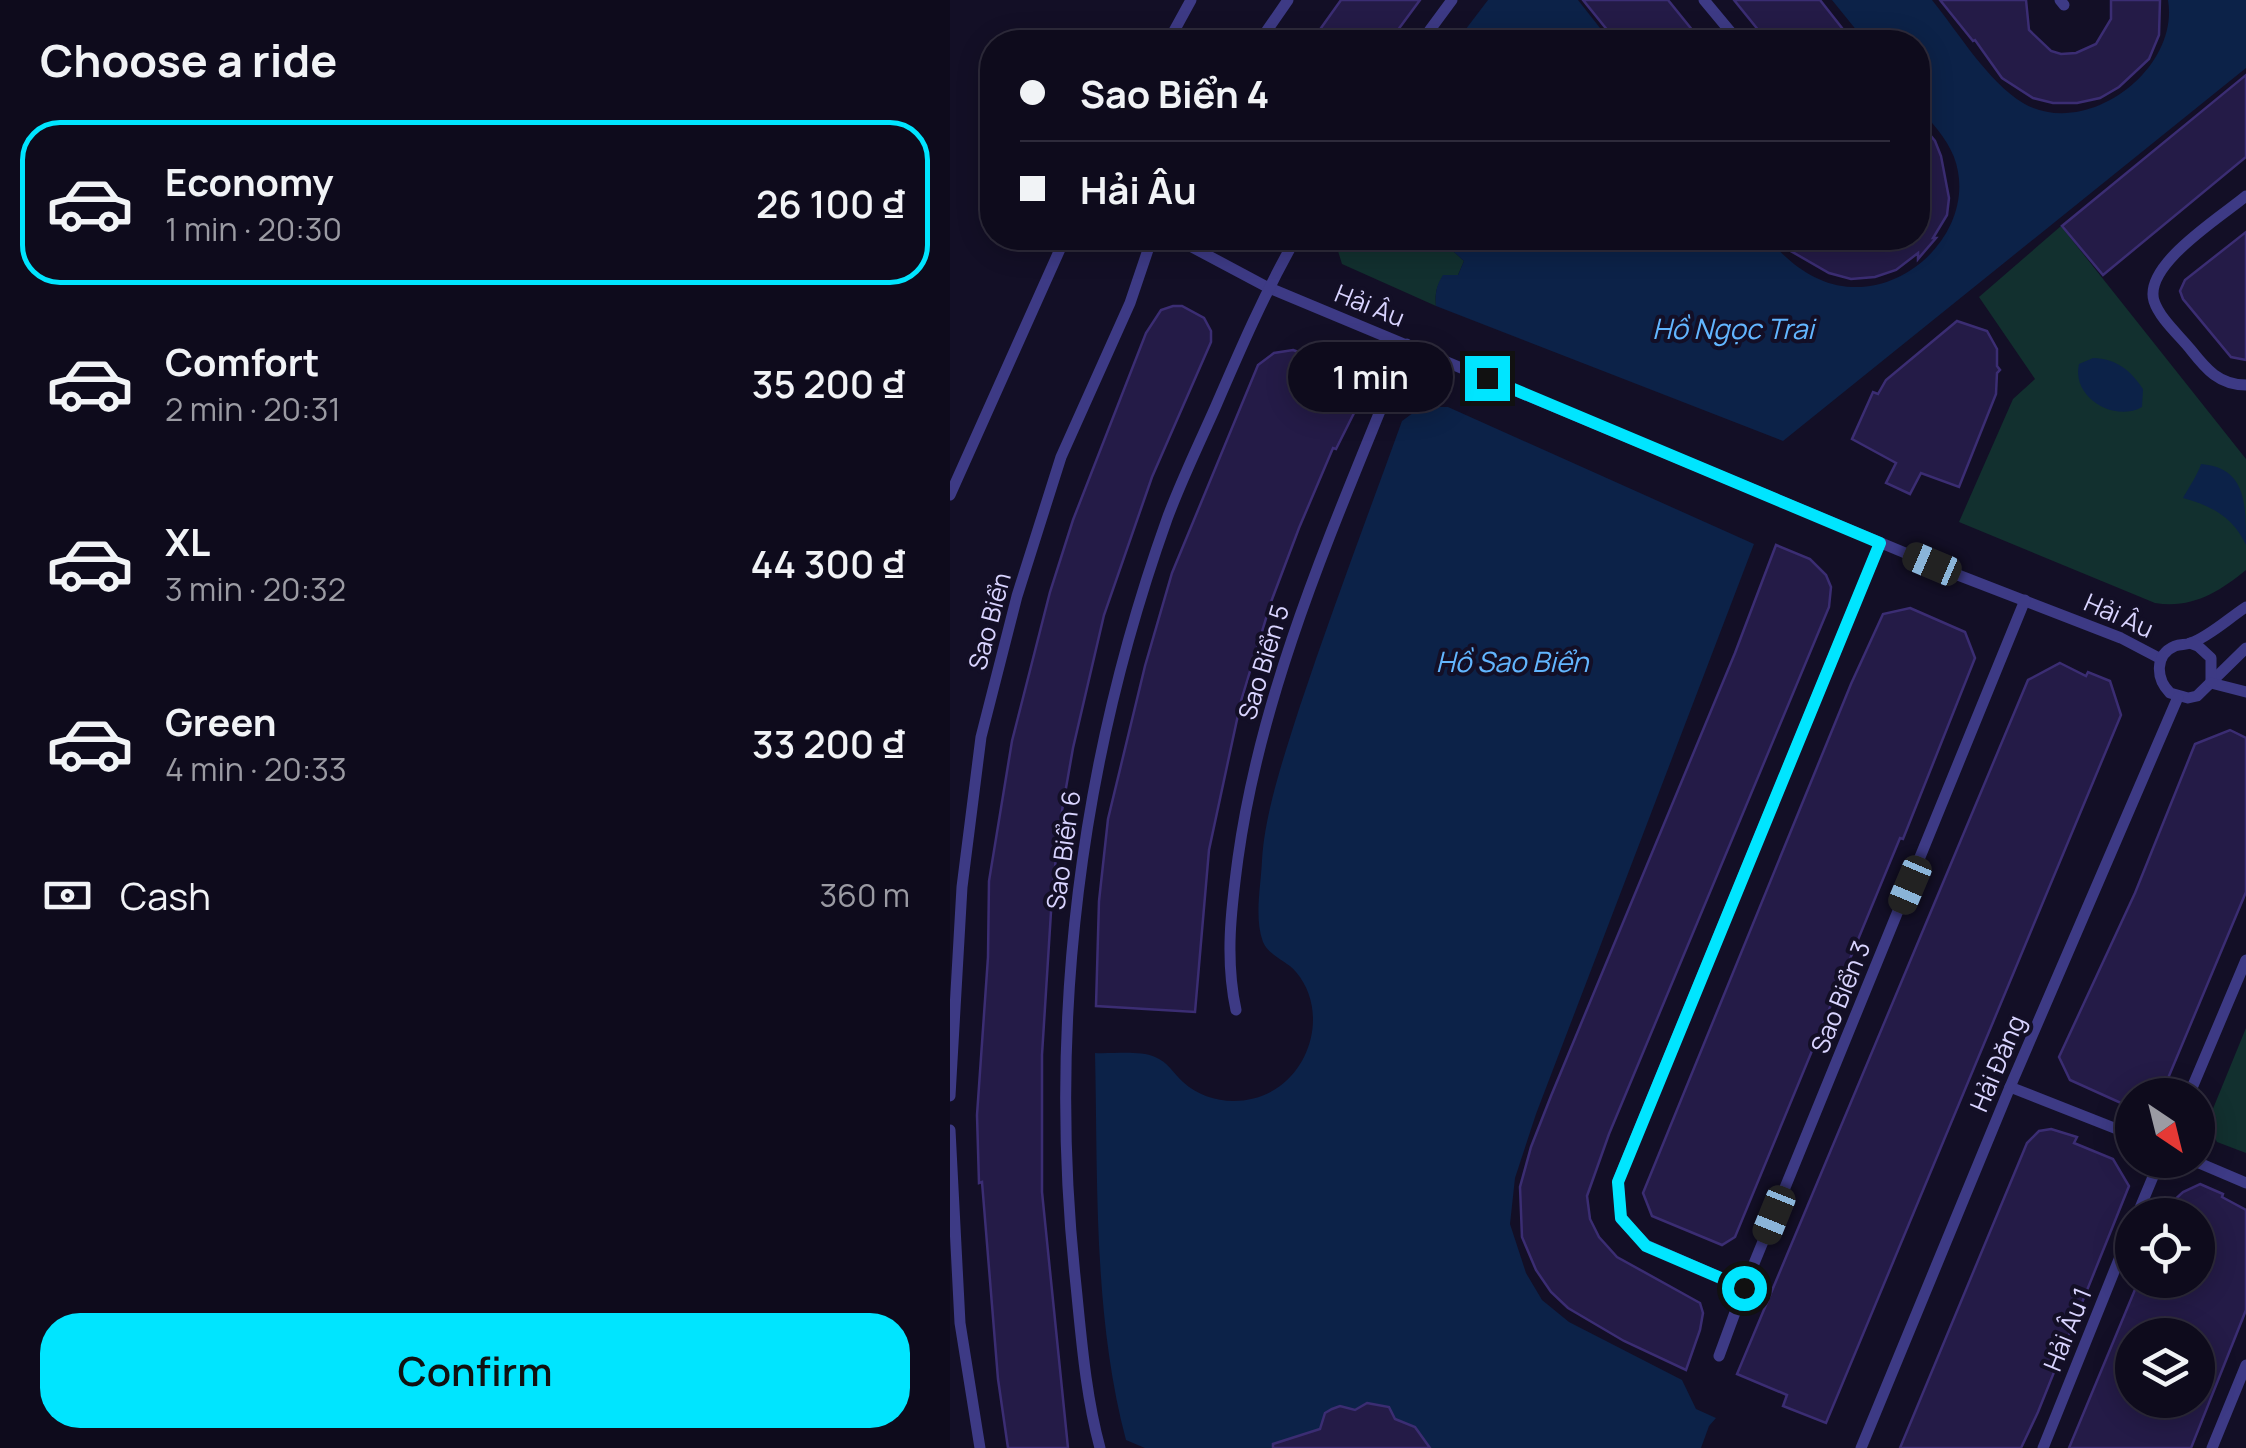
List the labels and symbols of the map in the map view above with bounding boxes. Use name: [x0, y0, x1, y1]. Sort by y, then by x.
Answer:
street label: Hải Âu: [1330, 275, 1410, 335]
water label: Hồ Ngọc Trai: [1652, 309, 1817, 347]
callout: 1 min: [1287, 343, 1452, 413]
route end: [1465, 356, 1510, 401]
car: [1899, 538, 1965, 590]
street label: Sao Biển: [959, 568, 1019, 674]
street label: Hải Âu: [2079, 584, 2159, 646]
street label: Sao Biển 5: [1229, 600, 1297, 724]
water label: Hồ Sao Biển: [1436, 642, 1590, 680]
street label: Sao Biển 6: [1037, 788, 1089, 912]
car: [1884, 852, 1936, 918]
street label: Sao Biển 3: [1802, 936, 1878, 1058]
street label: Hải Đăng: [1961, 1009, 2033, 1117]
north arrow: [2115, 1078, 2215, 1178]
car: [1749, 1182, 1799, 1248]
route start: [1722, 1266, 1767, 1311]
street label: Hải Âu 1: [2034, 1282, 2100, 1376]

